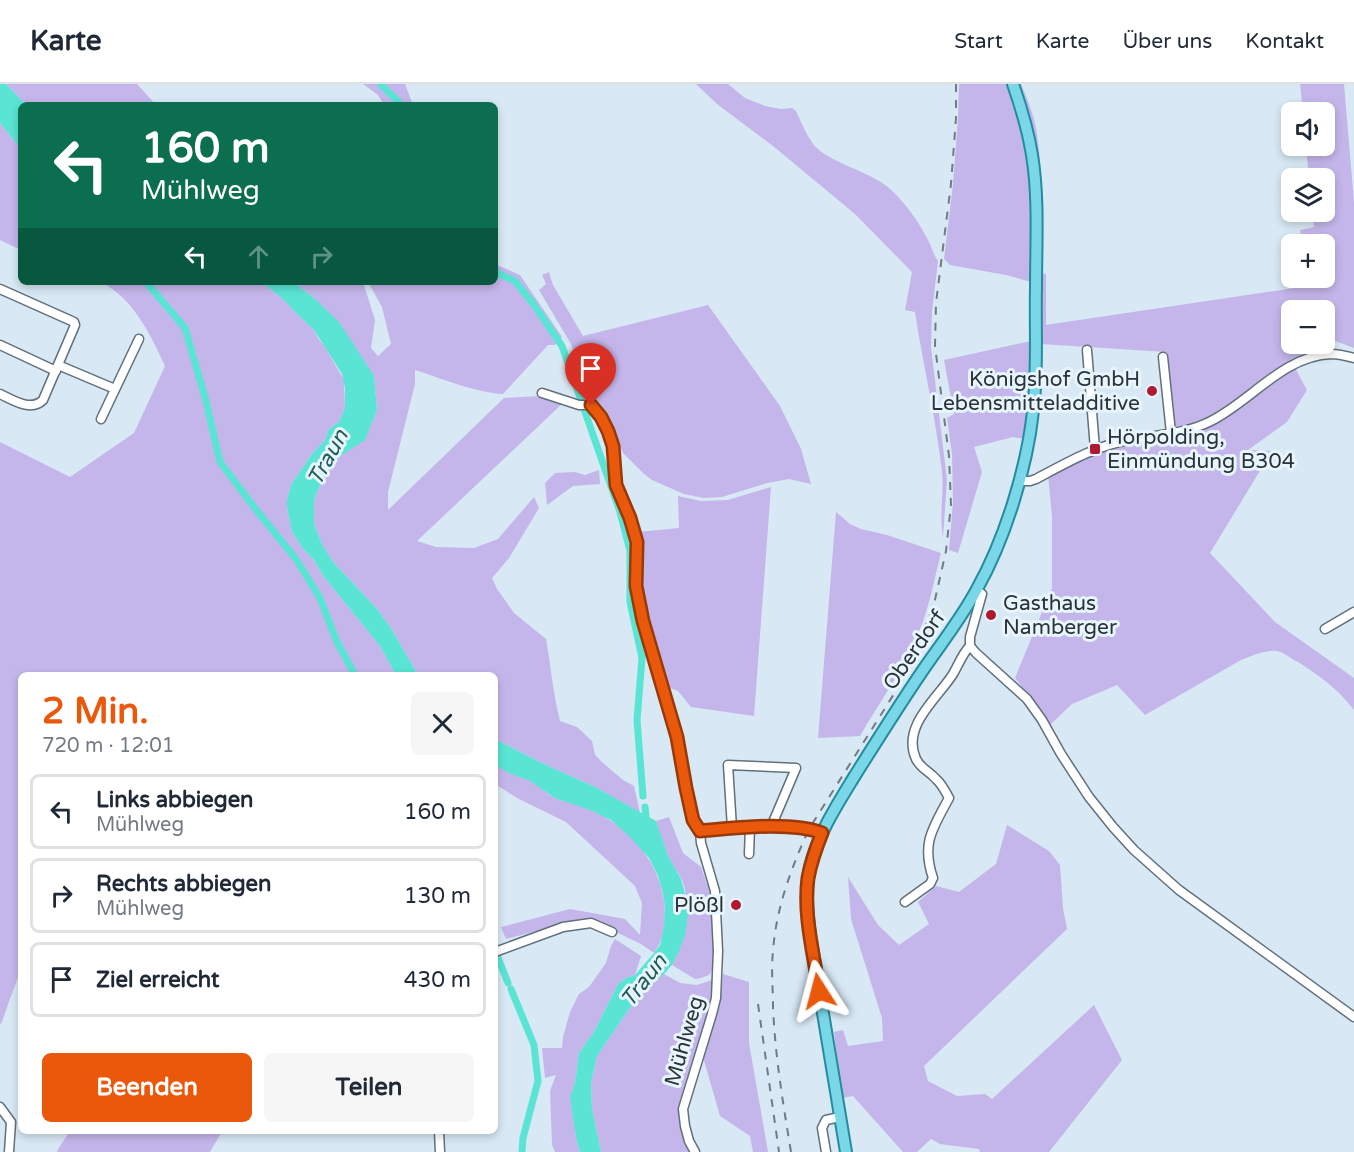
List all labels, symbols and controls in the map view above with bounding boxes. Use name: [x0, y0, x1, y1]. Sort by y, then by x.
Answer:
text: Karte: [30, 24, 102, 58]
text: Start: [954, 29, 1003, 54]
text: Karte: [1036, 29, 1089, 54]
text: Über uns: [1122, 29, 1212, 54]
text: Kontakt: [1245, 29, 1324, 54]
map controls: [1281, 102, 1335, 354]
button: sound: [1281, 102, 1335, 156]
text: 160 m: [141, 123, 270, 174]
icon: left: [42, 126, 120, 204]
button: layers: [1281, 168, 1335, 222]
text: Mühlweg: [141, 174, 260, 207]
button: +: [1281, 234, 1335, 288]
icon: left: [179, 240, 212, 273]
icon: ahead: [242, 240, 275, 273]
icon: right: [305, 240, 338, 273]
button: −: [1281, 300, 1335, 354]
pin: [565, 343, 616, 405]
icon: arrive: [574, 352, 607, 385]
place label: Königshof GmbH Lebensmitteladditive: [931, 367, 1140, 416]
marker: Königshof GmbH Lebensmitteladditive: [1145, 384, 1159, 398]
water label: Traun: [302, 425, 354, 490]
place label: Hörpolding, Einmündung B304: [1107, 425, 1295, 474]
marker: Hörpolding, Einmündung B304: [1088, 442, 1102, 456]
place label: Gasthaus Namberger: [1003, 591, 1117, 640]
street label: Oberdorf: [878, 606, 951, 695]
marker: Gasthaus Namberger: [984, 608, 998, 622]
text: 2 Min.: [42, 690, 149, 733]
button: close: [411, 692, 474, 755]
text: 720 m · 12:01: [42, 734, 174, 758]
text: Links abbiegen: [96, 787, 254, 813]
icon: left: [45, 795, 78, 828]
text: 160 m: [404, 799, 471, 825]
text: Mühlweg: [96, 813, 184, 837]
text: Rechts abbiegen: [96, 871, 271, 897]
icon: right: [45, 879, 78, 912]
text: 130 m: [404, 883, 471, 909]
place label: Plößl: [674, 893, 724, 918]
text: Mühlweg: [96, 897, 184, 921]
marker: Plößl: [729, 898, 743, 912]
water label: Traun: [615, 949, 673, 1012]
position arrow: [787, 959, 851, 1023]
icon: arrive: [45, 963, 78, 996]
text: Ziel erreicht: [96, 967, 219, 993]
text: 430 m: [404, 967, 471, 993]
street label: Mühlweg: [660, 993, 709, 1089]
button: Beenden: [42, 1053, 252, 1122]
button: Teilen: [264, 1053, 474, 1122]

